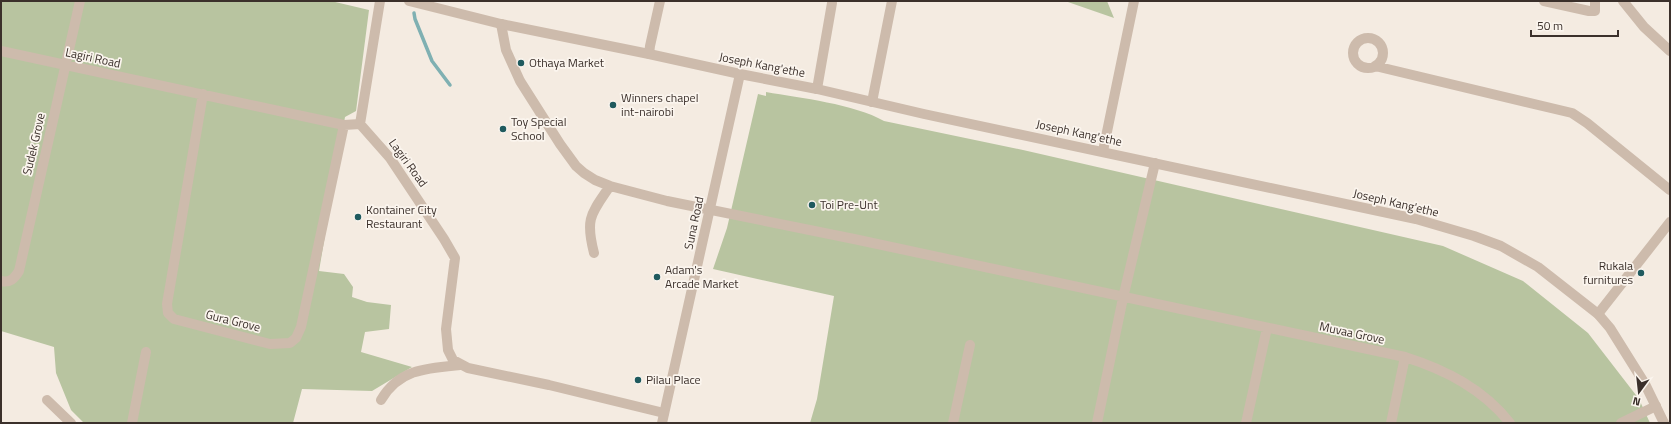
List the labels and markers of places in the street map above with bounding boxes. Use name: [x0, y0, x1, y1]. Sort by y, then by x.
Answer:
place label: Othaya Market: [529, 53, 605, 72]
marker: Othaya Market: [516, 58, 526, 68]
place label: Winners chapel int-nairobi: [621, 88, 698, 121]
marker: Winners chapel int-nairobi: [608, 100, 618, 110]
place label: Toy Special School: [511, 112, 566, 145]
marker: Toy Special School: [498, 124, 508, 134]
place label: Toi Pre-Unt: [820, 195, 878, 214]
place label: Kontainer City Restaurant: [366, 200, 437, 233]
marker: Toi Pre-Unt: [807, 200, 817, 210]
marker: Kontainer City Restaurant: [353, 212, 363, 222]
place label: Rukala furnitures: [1583, 256, 1633, 289]
place label: Adam's Arcade Market: [665, 260, 739, 293]
marker: Rukala furnitures: [1636, 268, 1646, 278]
marker: Adam's Arcade Market: [652, 272, 662, 282]
place label: Pilau Place: [646, 370, 701, 389]
marker: Pilau Place: [633, 375, 643, 385]

